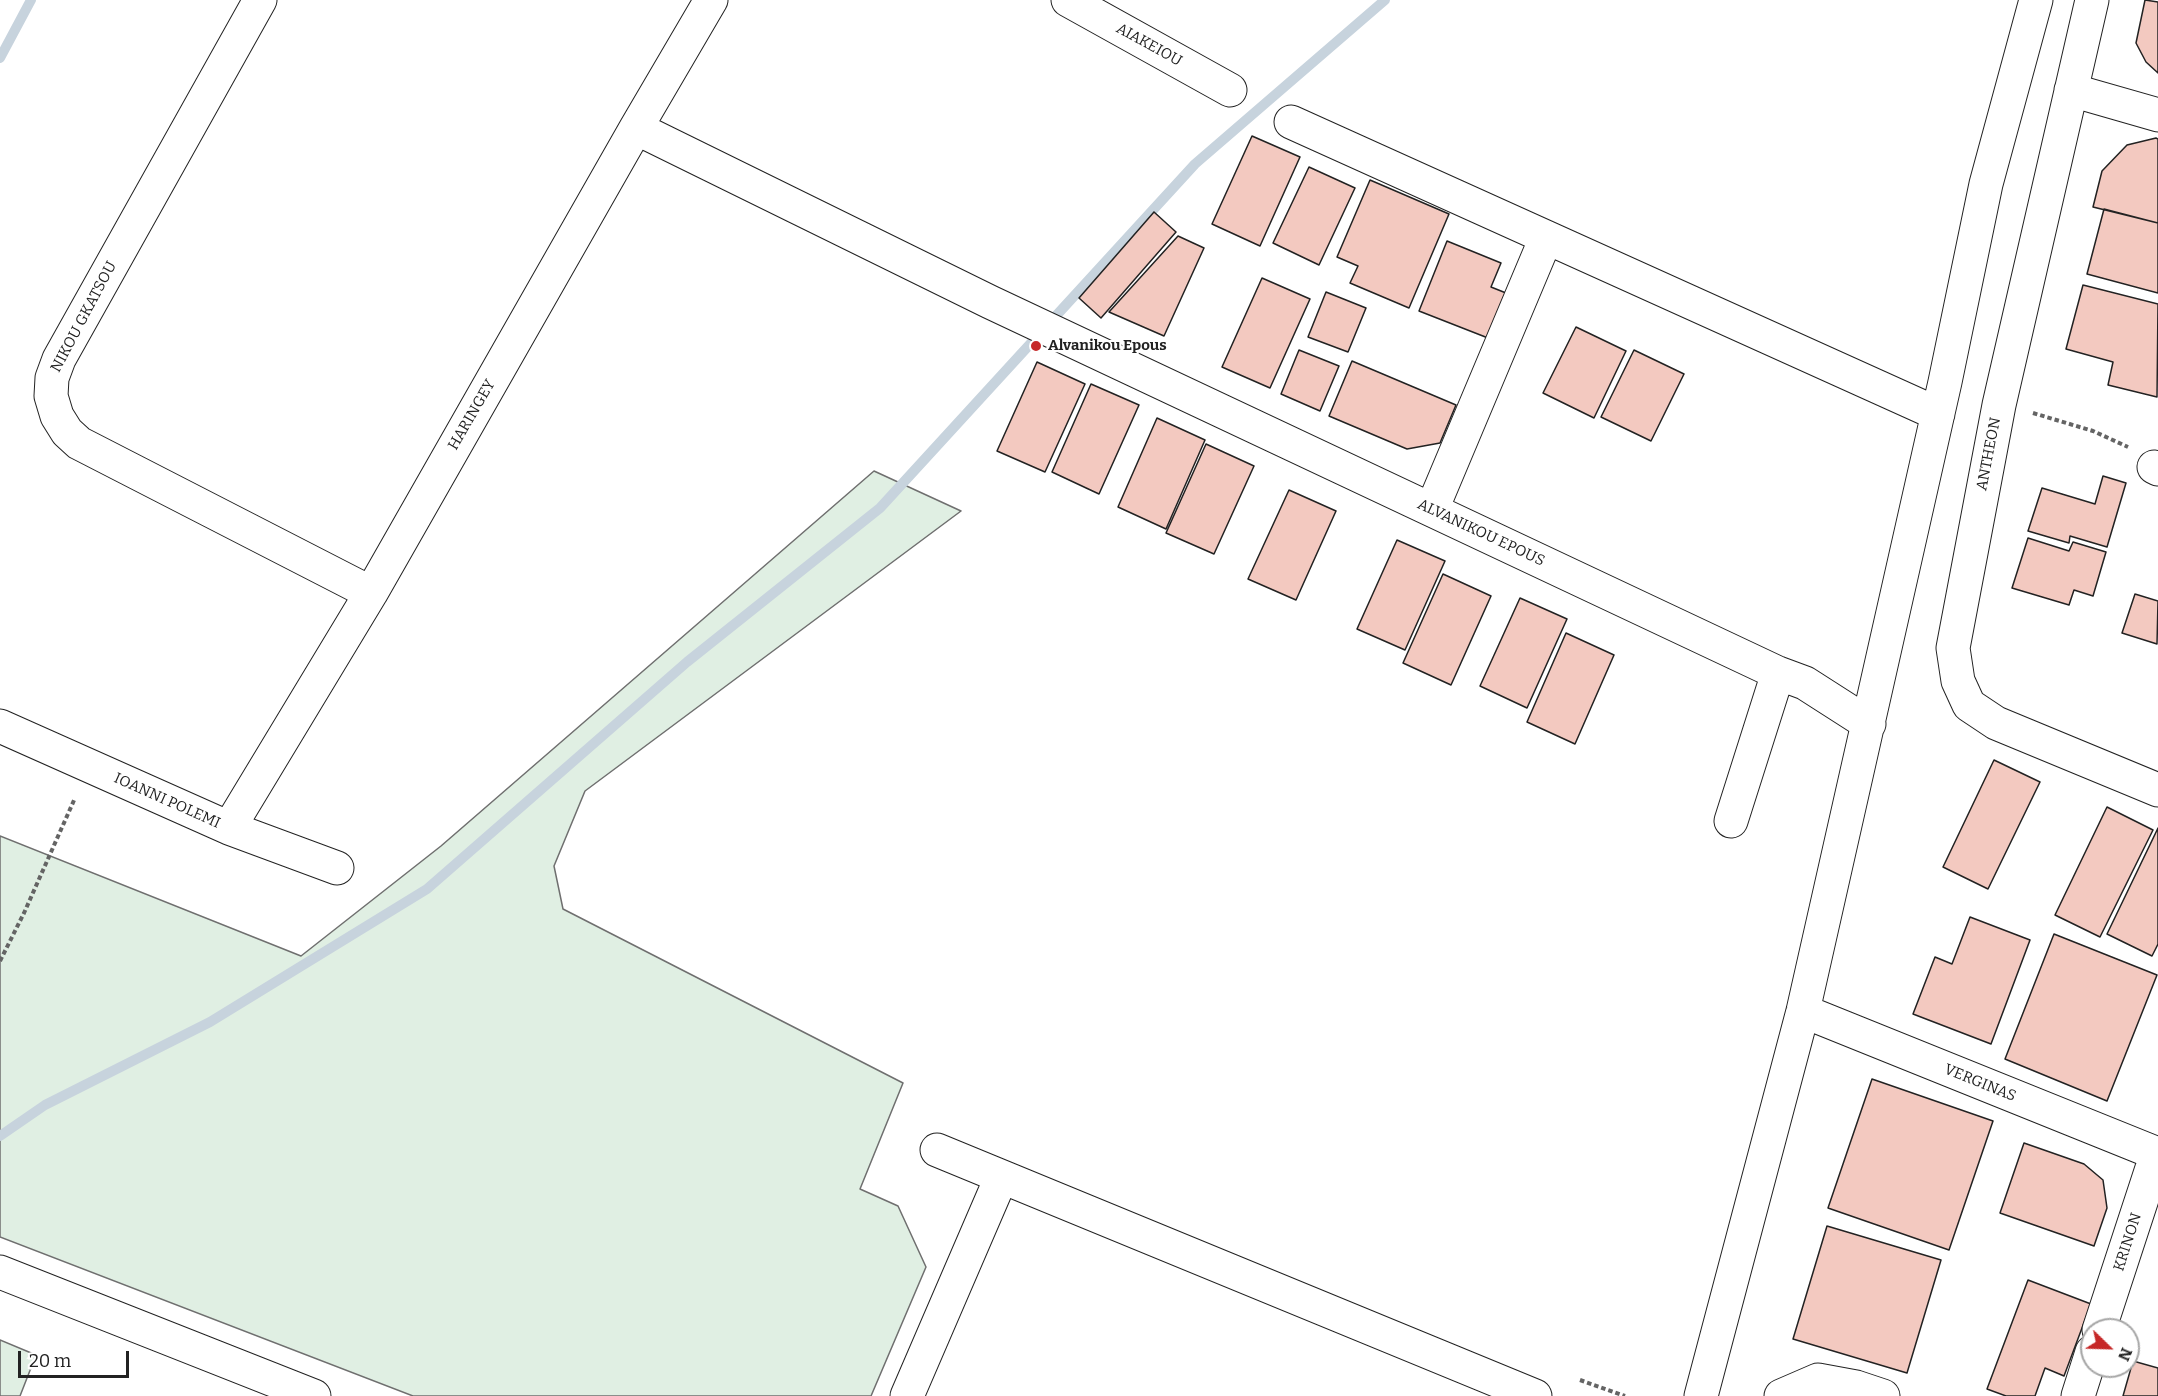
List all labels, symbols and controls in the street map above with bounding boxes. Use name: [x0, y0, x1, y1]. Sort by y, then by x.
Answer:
street label: AIAKEIOU: [1113, 20, 1185, 70]
street label: NIKOU GKATSOU: [47, 258, 121, 376]
place label: Alvanikou Epous: [1048, 337, 1167, 355]
marker: Alvanikou Epous: [1029, 339, 1043, 353]
street label: HARINGEY: [445, 377, 499, 453]
street label: ANTHEON: [1973, 416, 2005, 492]
street label: ALVANIKOU EPOUS: [1415, 496, 1547, 570]
street label: IOANNI POLEMI: [111, 769, 223, 833]
street label: VERGINAS: [1941, 1060, 2019, 1106]
street label: KRINON: [2110, 1211, 2146, 1273]
north arrow: [2080, 1318, 2140, 1378]
scale bar: [21, 1339, 132, 1377]
text: N: [2114, 1345, 2136, 1364]
text: 20 m: [29, 1350, 71, 1372]

